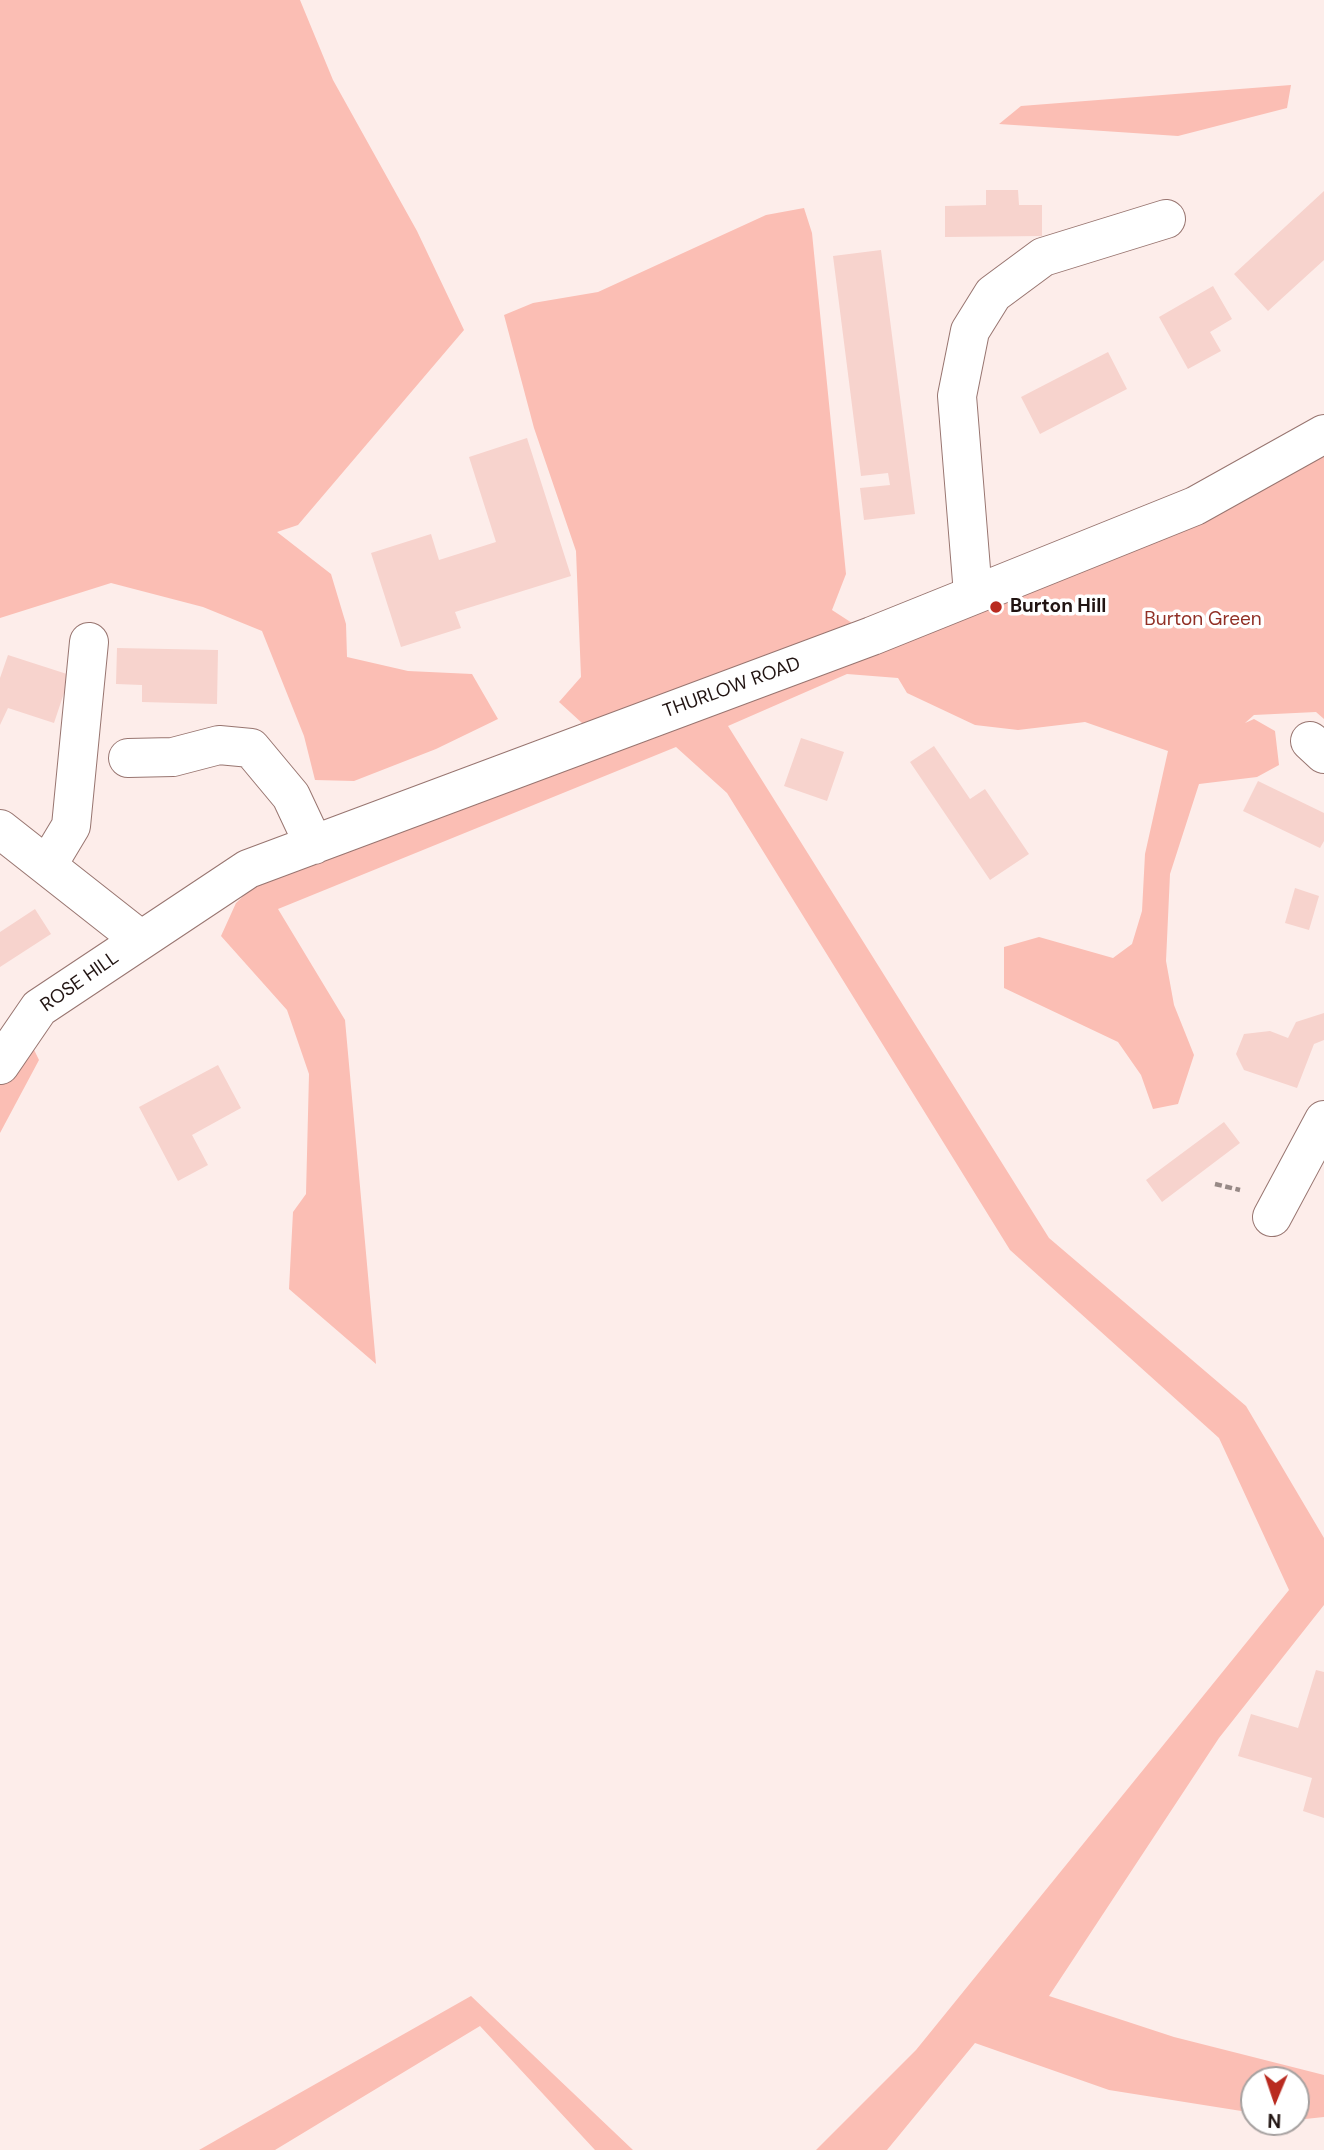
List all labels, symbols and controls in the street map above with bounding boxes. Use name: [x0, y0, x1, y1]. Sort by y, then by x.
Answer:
place label: Burton Hill: [1010, 596, 1106, 618]
marker: Burton Hill: [988, 599, 1004, 615]
park label: Burton Green: [1144, 609, 1262, 631]
street label: THURLOW ROAD: [660, 653, 804, 723]
street label: ROSE HILL: [37, 947, 123, 1017]
north arrow: [1240, 2066, 1310, 2136]
text: N: [1267, 2108, 1282, 2133]

